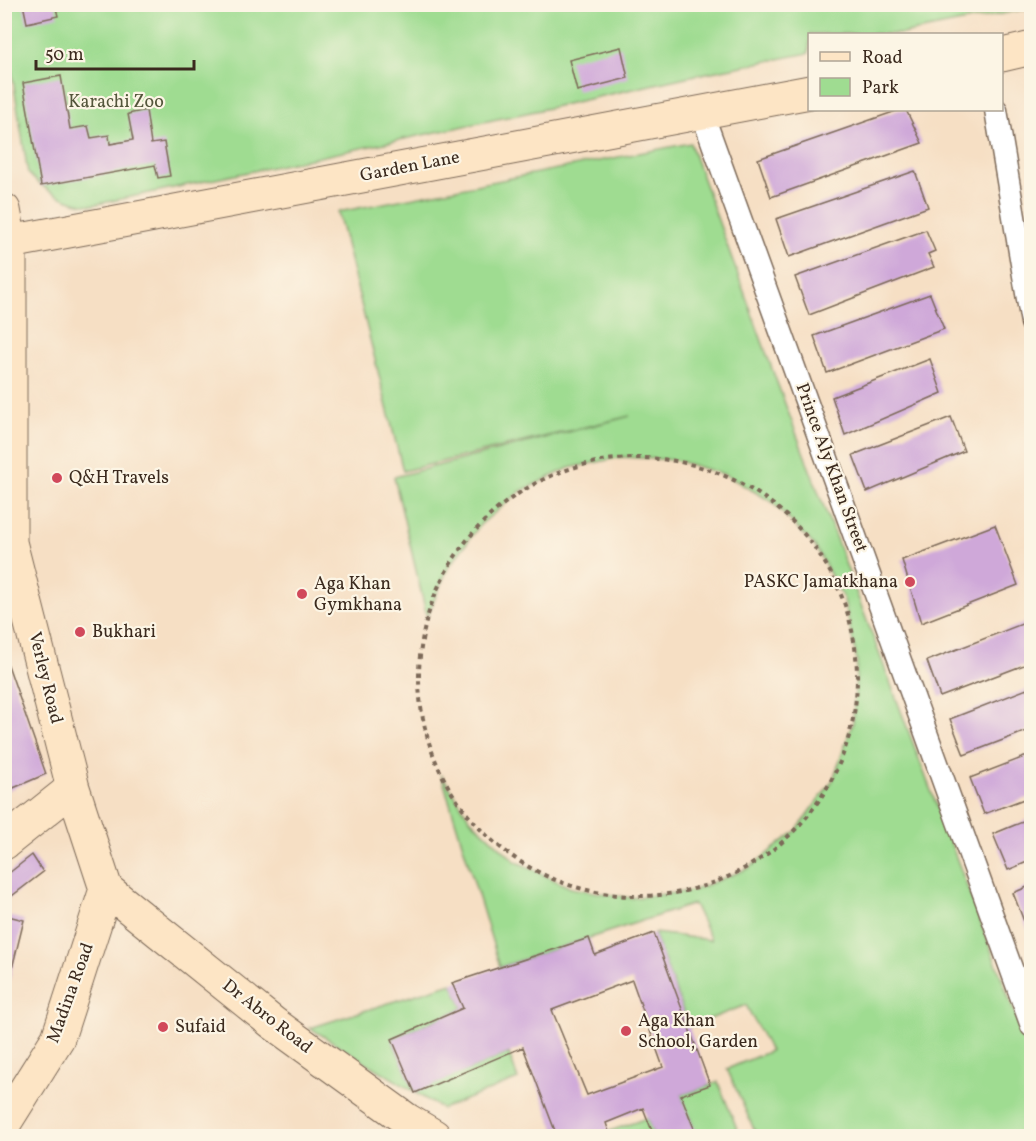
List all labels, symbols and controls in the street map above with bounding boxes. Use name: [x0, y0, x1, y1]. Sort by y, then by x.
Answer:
scale bar: [36, 33, 194, 71]
legend: [808, 33, 1003, 111]
text: 50 m: [45, 43, 84, 68]
text: Road: [862, 46, 903, 71]
text: Park: [862, 76, 899, 101]
park label: Karachi Zoo: [68, 90, 164, 115]
street label: Garden Lane: [358, 145, 462, 189]
street label: Prince Aly Khan Street: [789, 380, 873, 556]
place label: Q&H Travels: [69, 466, 169, 491]
marker: Q&H Travels: [50, 471, 64, 485]
place label: PASKC Jamatkhana: [744, 570, 898, 595]
place label: Aga Khan Gymkhana: [314, 572, 402, 618]
marker: PASKC Jamatkhana: [903, 575, 917, 589]
marker: Aga Khan Gymkhana: [295, 587, 309, 601]
place label: Bukhari: [92, 620, 156, 645]
marker: Bukhari: [73, 625, 87, 639]
street label: Verley Road: [22, 629, 68, 727]
street label: Madina Road: [41, 939, 101, 1047]
street label: Dr Abro Road: [217, 974, 317, 1060]
place label: Aga Khan School, Garden: [638, 1009, 758, 1055]
place label: Sufaid: [175, 1015, 226, 1040]
marker: Sufaid: [156, 1020, 170, 1034]
marker: Aga Khan School, Garden: [619, 1024, 633, 1038]

